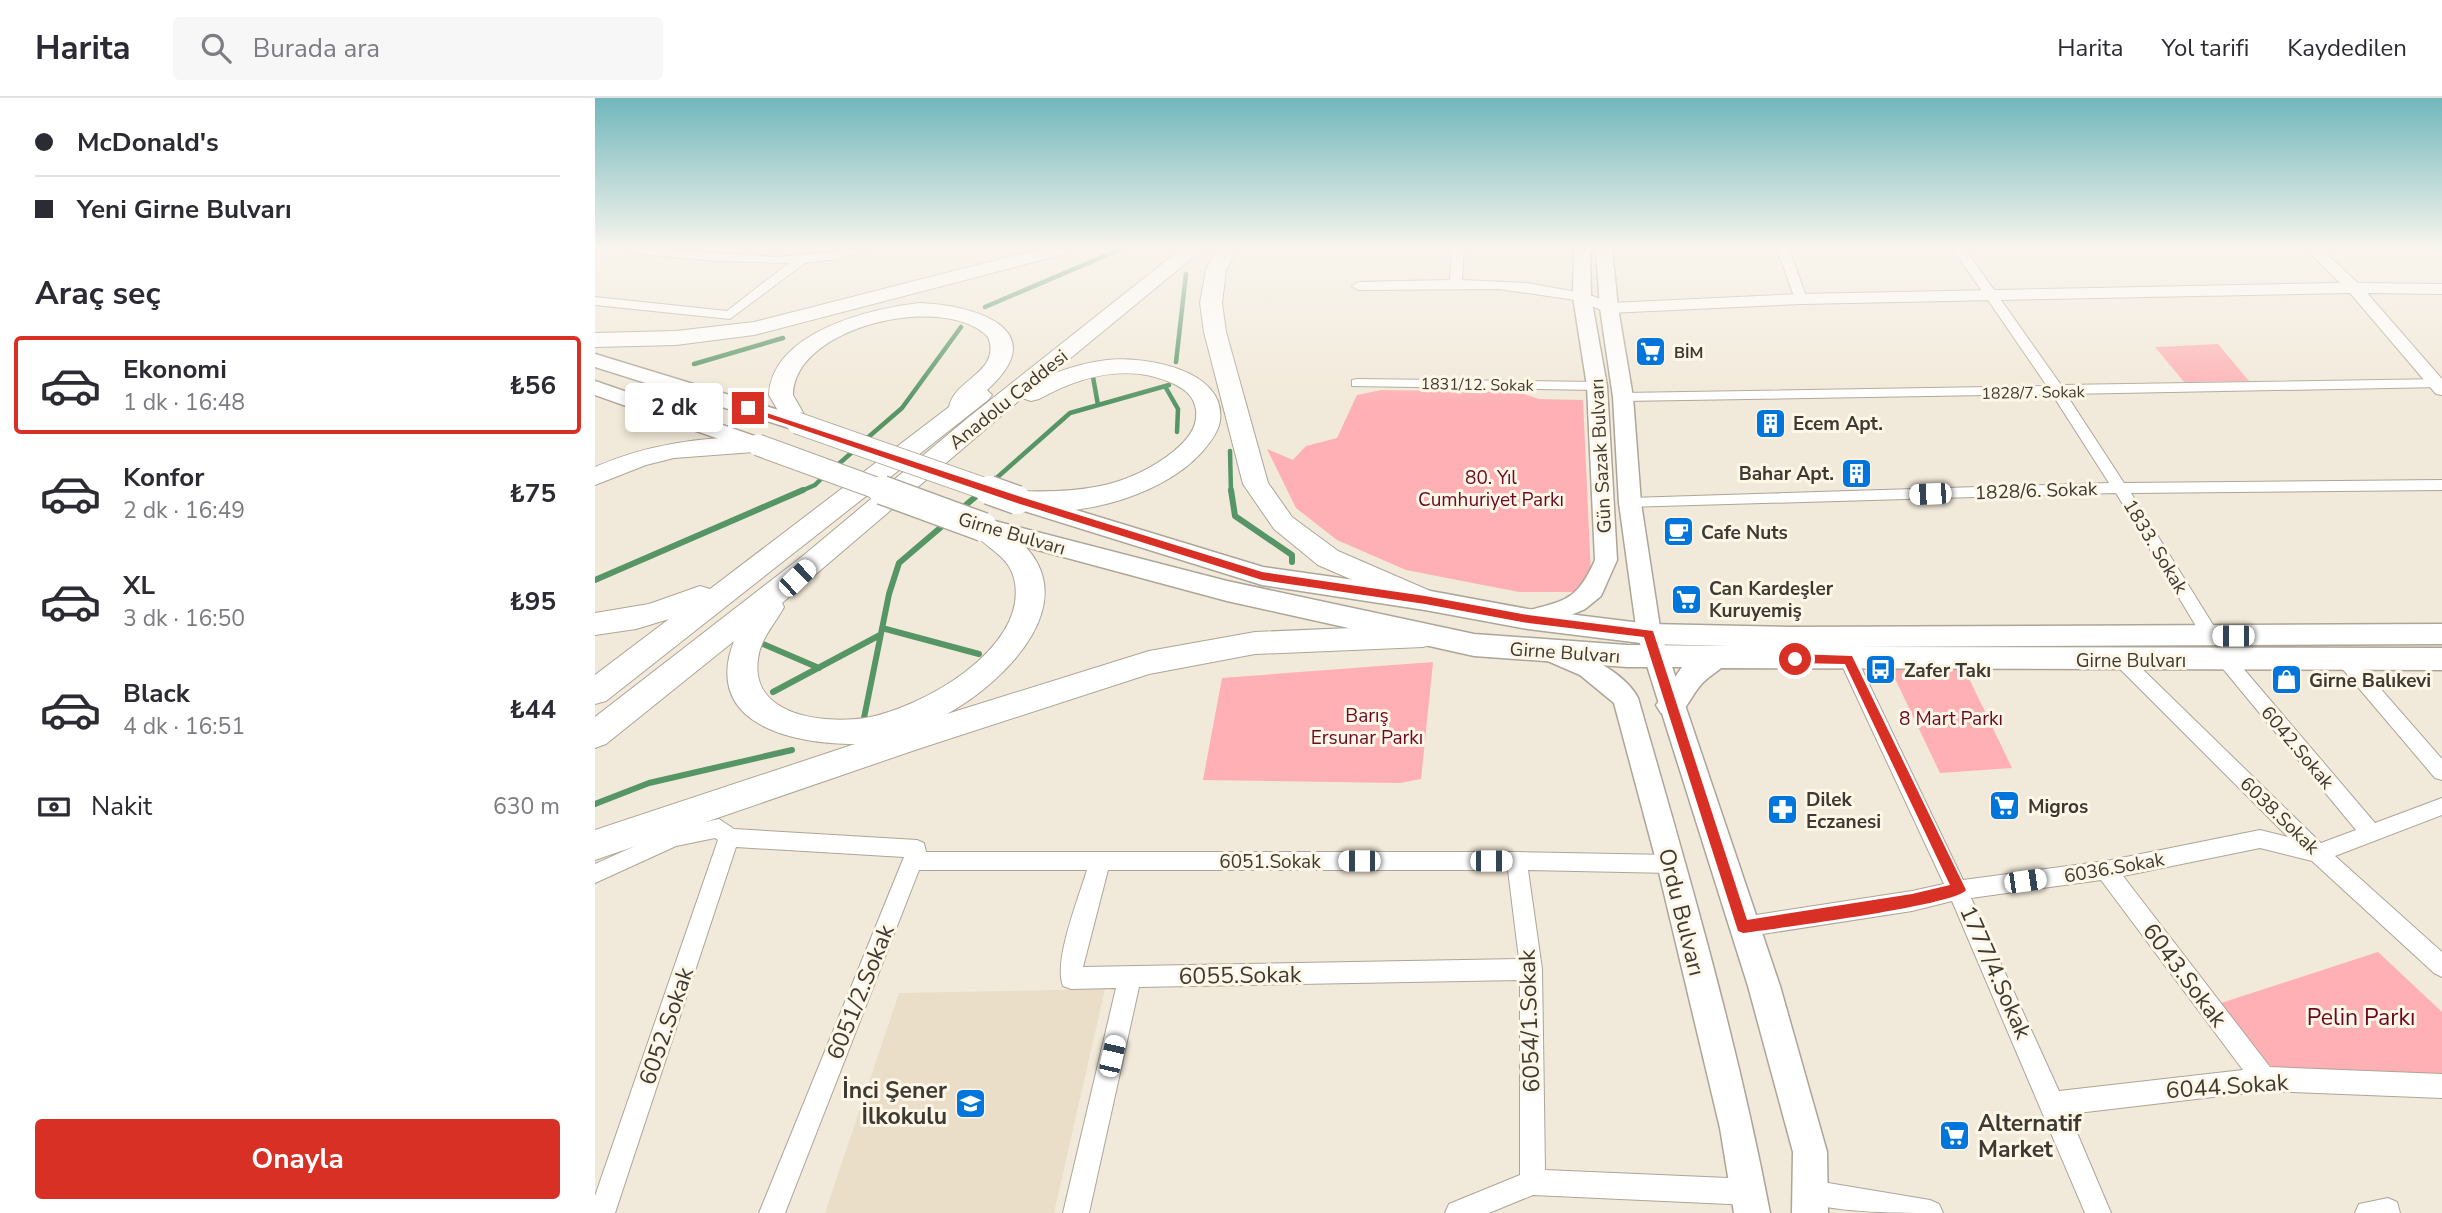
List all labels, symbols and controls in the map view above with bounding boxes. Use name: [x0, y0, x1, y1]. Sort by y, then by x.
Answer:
search box: [173, 17, 663, 80]
text: Harita: [35, 26, 131, 71]
icon: search: [197, 29, 235, 67]
text: Burada ara: [253, 31, 380, 66]
text: Harita: [2057, 32, 2123, 64]
text: Yol tarifi: [2161, 32, 2249, 64]
text: Kaydedilen: [2287, 32, 2407, 64]
text: McDonald's: [77, 125, 219, 160]
text: Yeni Girne Bulvarı: [77, 192, 292, 227]
text: Araç seç: [35, 272, 161, 315]
supermarket icon: BİM: [1634, 335, 1668, 369]
place label: BİM: [1674, 342, 1703, 364]
street label: Anadolu Caddesi: [944, 344, 1073, 456]
text: Ekonomi: [123, 352, 227, 387]
icon: car: [39, 354, 102, 417]
text: ₺56: [509, 368, 556, 403]
street label: 1831/12. Sokak: [1420, 373, 1535, 397]
street label: Gün Sazak Bulvarı: [1584, 378, 1618, 534]
street label: 1828/7. Sokak: [1981, 381, 2086, 405]
callout: 2 dk: [626, 384, 723, 432]
text: 1 dk · 16:48: [123, 387, 245, 418]
text: 2 dk: [651, 392, 697, 423]
route end: [732, 392, 764, 424]
building icon: Ecem Apt.: [1753, 406, 1787, 440]
place label: Ecem Apt.: [1793, 411, 1883, 437]
building icon: Bahar Apt.: [1840, 456, 1874, 490]
text: Konfor: [123, 460, 204, 495]
place label: Bahar Apt.: [1739, 461, 1834, 487]
icon: car: [39, 462, 102, 525]
park label: 80. Yıl Cumhuriyet Parkı: [1418, 465, 1564, 513]
text: ₺75: [509, 476, 556, 511]
street label: 1828/6. Sokak: [1974, 476, 2098, 506]
car: [1909, 483, 1952, 505]
street label: 1833. Sokak: [2117, 494, 2194, 599]
text: 2 dk · 16:49: [123, 495, 245, 526]
street label: Girne Bulvarı: [955, 506, 1068, 562]
cafe icon: Cafe Nuts: [1661, 515, 1695, 549]
place label: Cafe Nuts: [1701, 520, 1788, 546]
car: [775, 556, 820, 600]
text: XL: [123, 568, 155, 603]
icon: car: [39, 570, 102, 633]
place label: Can Kardeşler Kuruyemiş: [1709, 576, 1834, 624]
supermarket icon: Can Kardeşler Kuruyemiş: [1669, 582, 1703, 616]
text: ₺95: [509, 584, 556, 619]
text: 3 dk · 16:50: [123, 603, 245, 634]
car: [2213, 626, 2255, 647]
street label: Girne Bulvarı: [1509, 636, 1621, 670]
route start: [1779, 643, 1811, 675]
street label: Girne Bulvarı: [2076, 648, 2186, 674]
bus stop icon: Zafer Takı: [1864, 653, 1898, 687]
place label: Zafer Takı: [1904, 658, 1991, 684]
shop icon: Girne Balıkevi: [2269, 663, 2303, 697]
place label: Girne Balıkevi: [2309, 668, 2431, 694]
text: Black: [123, 676, 190, 711]
icon: car: [39, 678, 102, 741]
text: ₺44: [509, 692, 556, 727]
street label: 6042.Sokak: [2255, 700, 2340, 795]
park label: Barış Ersunar Parkı: [1311, 703, 1423, 751]
park label: 8 Mart Parkı: [1899, 706, 2003, 732]
text: 4 dk · 16:51: [123, 711, 245, 742]
street label: 6038.Sokak: [2234, 771, 2325, 861]
place label: Dilek Eczanesi: [1806, 787, 1881, 835]
icon: cash: [35, 788, 73, 826]
text: Nakit: [91, 789, 152, 824]
supermarket icon: Migros: [1988, 789, 2022, 823]
text: 630 m: [493, 791, 560, 822]
pharmacy icon: Dilek Eczanesi: [1766, 793, 1800, 827]
place label: Migros: [2028, 794, 2088, 820]
street label: Ordu Bulvarı: [1651, 845, 1712, 979]
street label: 6036.Sokak: [2062, 846, 2167, 890]
street label: 6051.Sokak: [1219, 849, 1321, 875]
car: [1339, 851, 1381, 872]
car: [1471, 851, 1513, 872]
car: [2003, 868, 2048, 894]
street label: 1777/4.Sokak: [1952, 901, 2039, 1044]
street label: 6043.Sokak: [2135, 917, 2234, 1034]
street label: 6051/2.Sokak: [819, 920, 902, 1064]
street label: 6054/1.Sokak: [1511, 948, 1547, 1093]
street label: 6055.Sokak: [1178, 959, 1302, 992]
street label: 6052.Sokak: [632, 963, 701, 1089]
park label: Pelin Parkı: [2307, 1002, 2415, 1033]
car: [1098, 1033, 1127, 1079]
street label: 6044.Sokak: [2165, 1067, 2290, 1106]
place label: İnci Şener İlkokulu: [842, 1075, 947, 1132]
school or university icon: İnci Şener İlkokulu: [953, 1086, 987, 1120]
place label: Alternatif Market: [1978, 1108, 2082, 1165]
button: Onayla: [35, 1119, 560, 1199]
supermarket icon: Alternatif Market: [1938, 1119, 1972, 1153]

